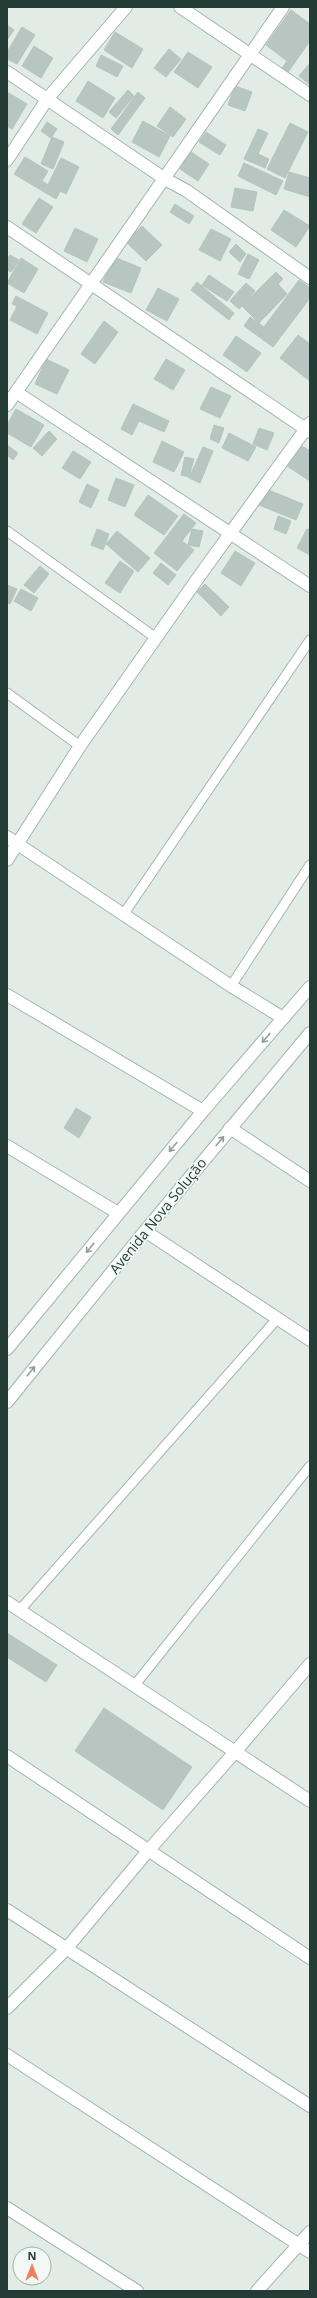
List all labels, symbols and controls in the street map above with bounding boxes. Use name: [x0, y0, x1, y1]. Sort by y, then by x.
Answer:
one-way arrow: [261, 1032, 270, 1043]
one-way arrow: [216, 1135, 225, 1146]
one-way arrow: [168, 1142, 177, 1153]
street label: Avenida Nova Solução: [105, 1154, 210, 1278]
one-way arrow: [85, 1242, 94, 1253]
one-way arrow: [27, 1366, 36, 1377]
north arrow: [12, 2246, 52, 2286]
text: N: [28, 2248, 36, 2263]

